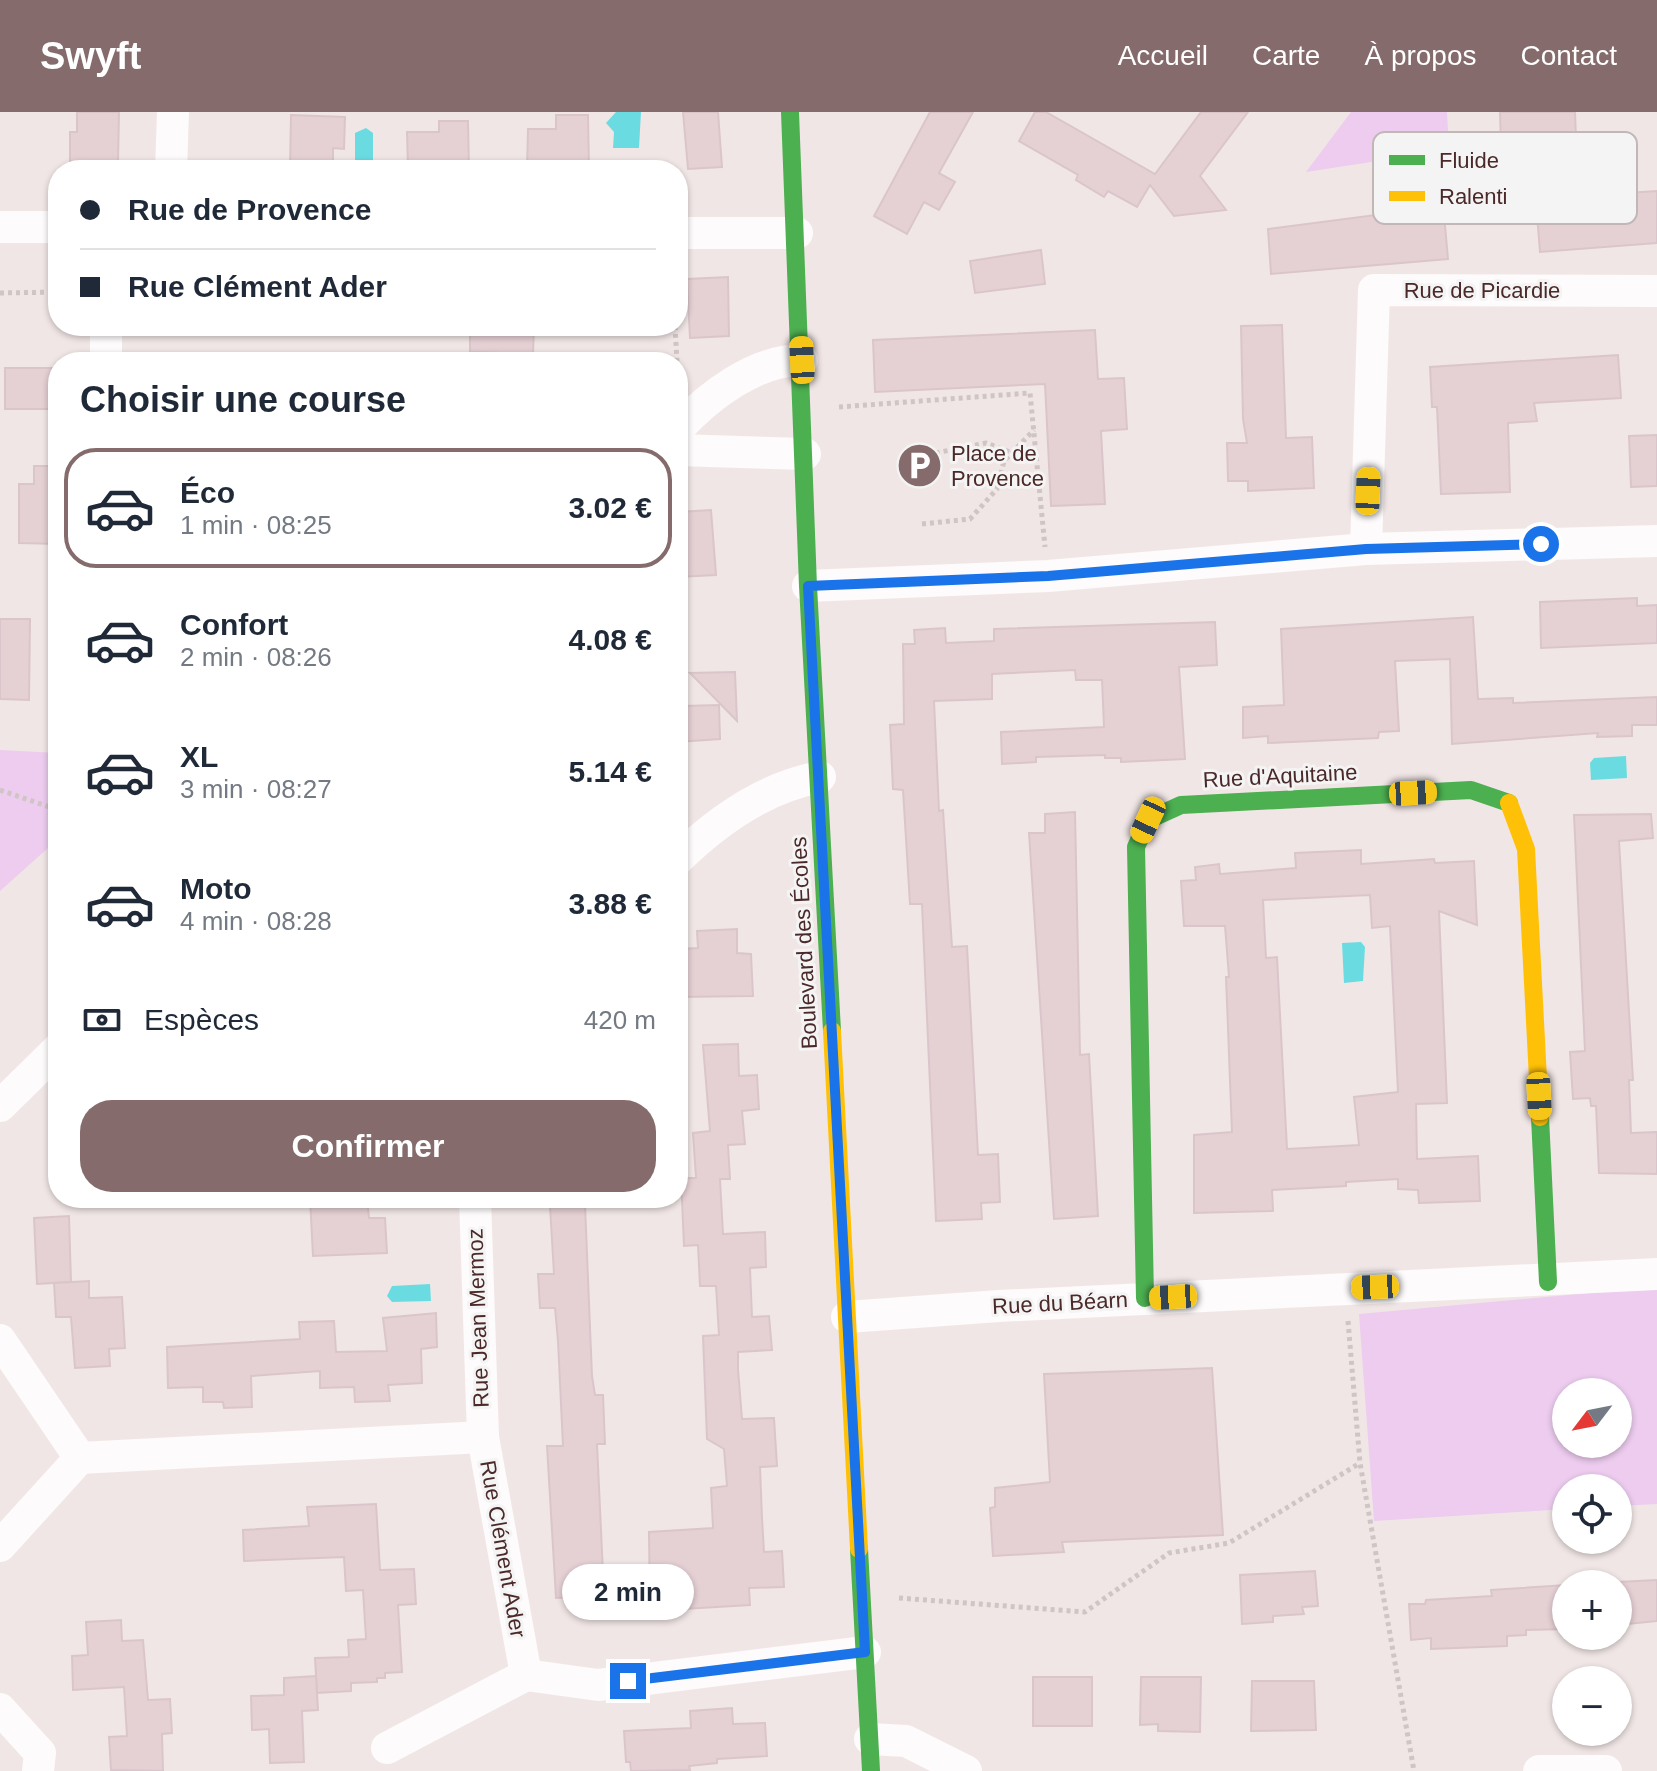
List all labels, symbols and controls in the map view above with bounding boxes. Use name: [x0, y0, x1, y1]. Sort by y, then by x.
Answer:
text: Swyft: [40, 35, 141, 77]
text: Accueil: [1118, 40, 1208, 71]
text: Carte: [1252, 40, 1320, 71]
text: À propos: [1364, 40, 1477, 71]
text: Contact: [1521, 40, 1617, 71]
legend: [1373, 132, 1637, 224]
text: Fluide: [1439, 148, 1499, 173]
text: Ralenti: [1439, 184, 1507, 209]
text: Rue de Provence: [128, 193, 371, 226]
text: Rue Clément Ader: [128, 270, 387, 303]
street label: Rue de Picardie: [1404, 278, 1560, 303]
car: [789, 335, 815, 385]
text: Choisir une course: [80, 379, 406, 420]
place label: Place de Provence: [951, 441, 1044, 491]
parking icon: Place de Provence: [896, 442, 944, 490]
car: [1355, 467, 1381, 515]
icon: car: [84, 472, 156, 544]
text: Éco: [180, 476, 235, 509]
text: 3.02 €: [569, 491, 652, 524]
text: 1 min · 08:25: [180, 510, 332, 540]
route start: [1523, 526, 1559, 562]
icon: car: [84, 604, 156, 676]
text: Confort: [180, 608, 288, 641]
text: 4.08 €: [569, 623, 652, 656]
text: 2 min · 08:26: [180, 642, 332, 672]
icon: car: [84, 736, 156, 808]
text: XL: [180, 740, 218, 773]
text: 5.14 €: [569, 755, 652, 788]
street label: Rue d'Aquitaine: [1202, 759, 1358, 793]
text: 3 min · 08:27: [180, 774, 332, 804]
car: [1388, 780, 1438, 806]
car: [1127, 793, 1169, 847]
street label: Boulevard des Écoles: [786, 836, 822, 1050]
icon: car: [84, 868, 156, 940]
text: Moto: [180, 872, 252, 905]
text: 3.88 €: [569, 887, 652, 920]
text: 4 min · 08:28: [180, 906, 332, 936]
icon: cash: [80, 998, 124, 1042]
text: Espèces: [144, 1003, 259, 1036]
text: 420 m: [584, 1005, 656, 1035]
car: [1526, 1071, 1552, 1121]
button: Confirmer: [80, 1100, 656, 1192]
street label: Rue Jean Mermoz: [462, 1228, 494, 1408]
car: [1351, 1274, 1399, 1300]
car: [1148, 1284, 1198, 1310]
street label: Rue du Béarn: [992, 1287, 1128, 1319]
north arrow: [1552, 1378, 1632, 1458]
map controls: [1552, 1378, 1632, 1746]
street label: Rue Clément Ader: [475, 1458, 531, 1640]
button: locate: [1552, 1474, 1632, 1554]
callout: 2 min: [562, 1565, 694, 1621]
button: +: [1552, 1570, 1632, 1650]
text: 2 min: [594, 1577, 662, 1607]
route end: [610, 1663, 646, 1699]
button: −: [1552, 1666, 1632, 1746]

